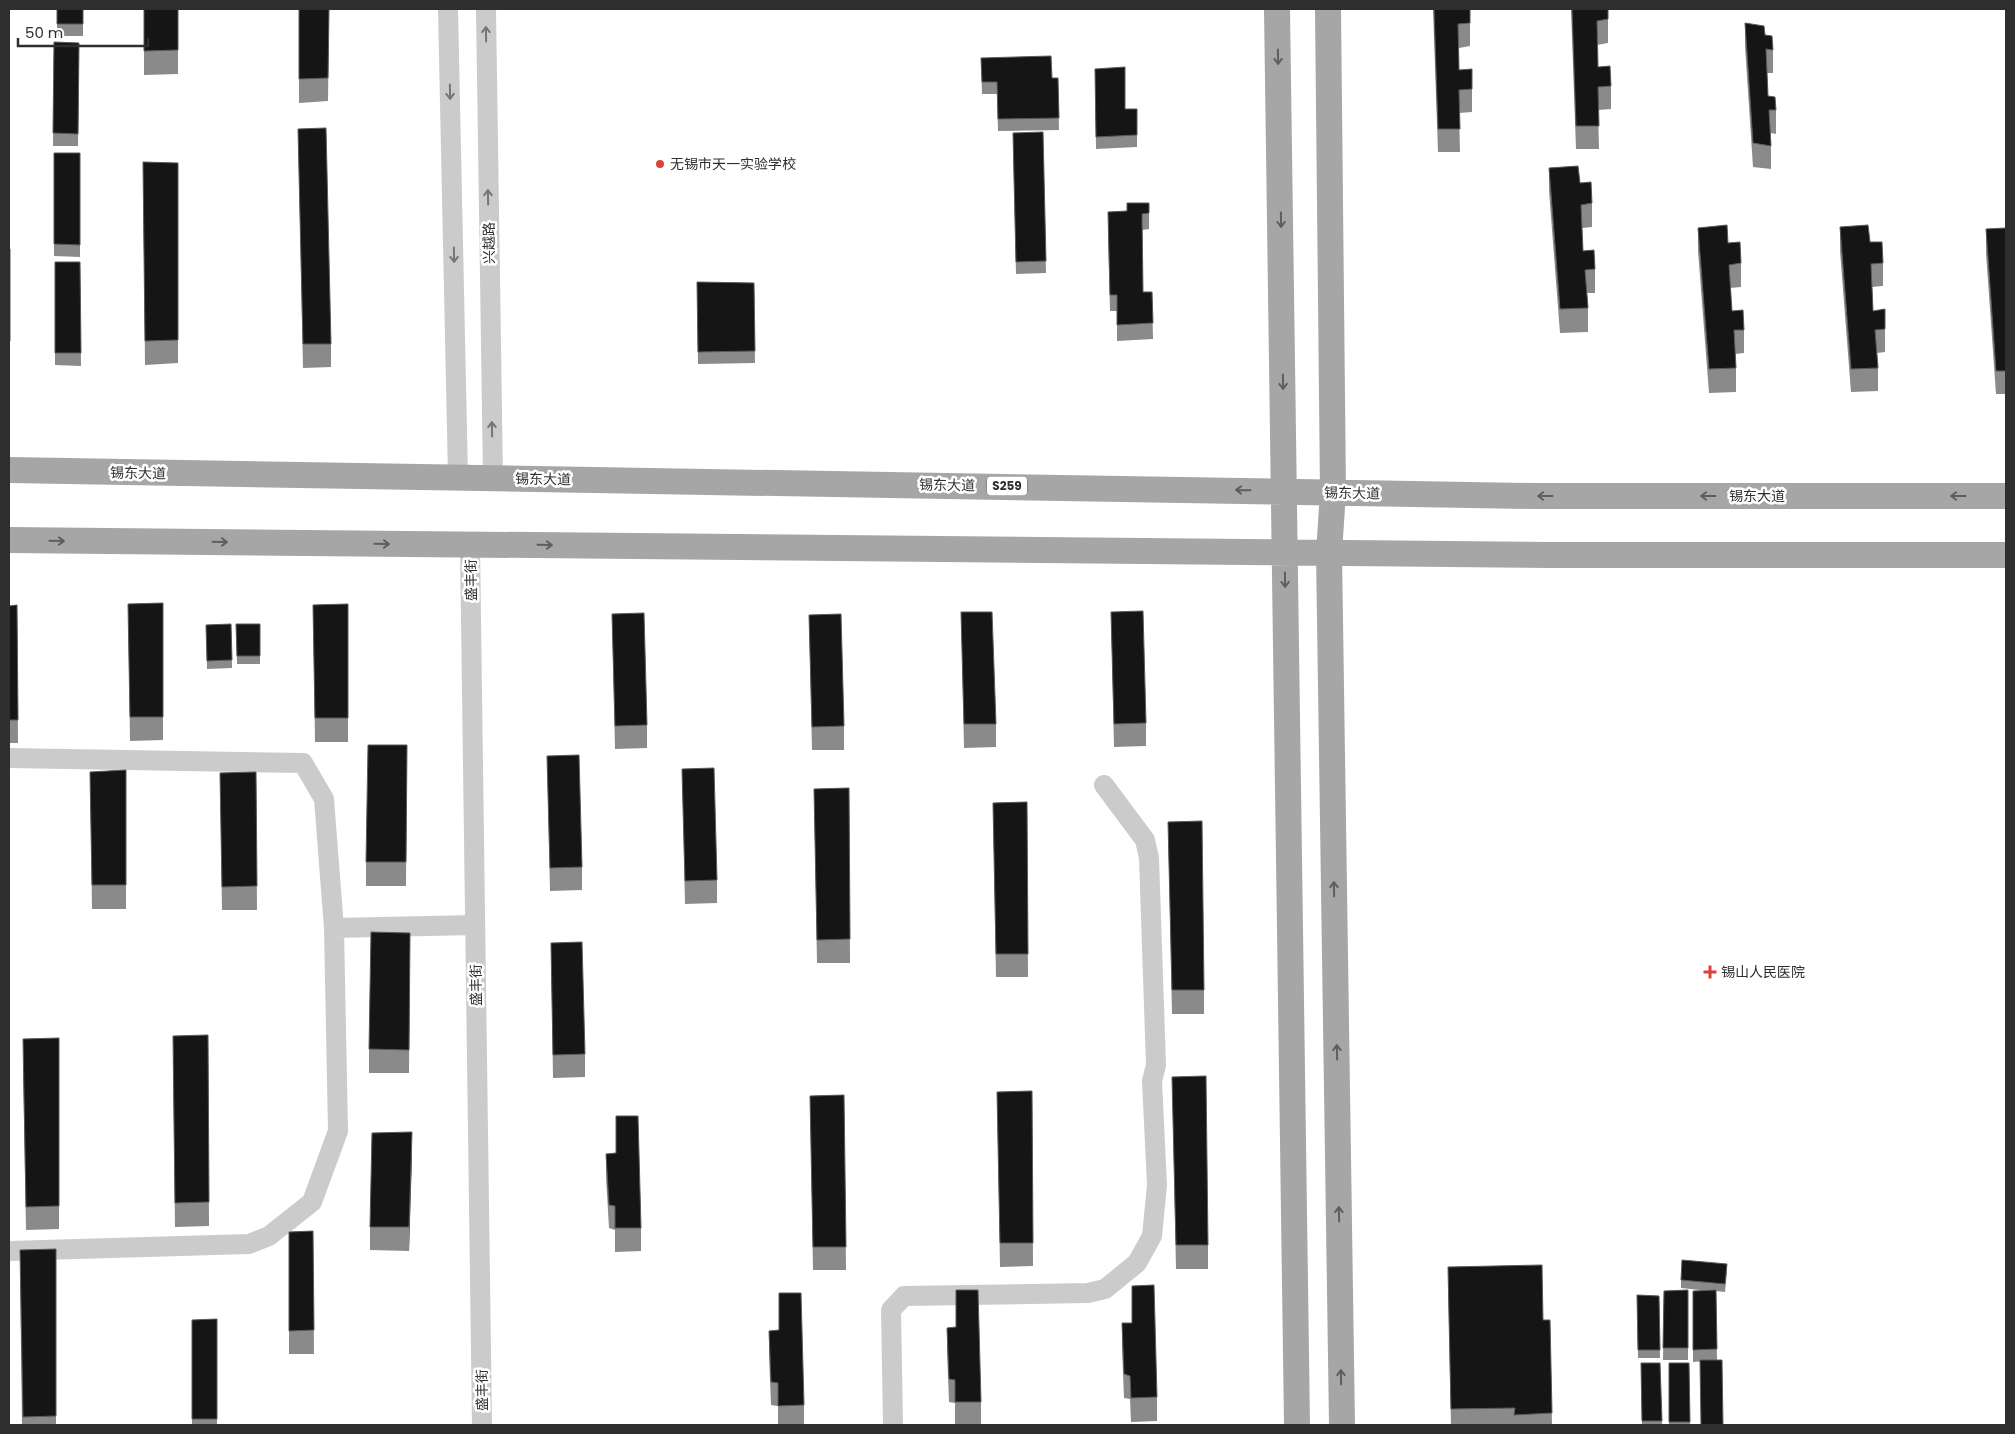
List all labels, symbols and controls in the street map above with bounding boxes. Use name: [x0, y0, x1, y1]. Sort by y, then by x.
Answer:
scale bar: [18, 15, 148, 47]
text: 50 m: [25, 22, 63, 43]
one-way arrow: [481, 27, 491, 43]
one-way arrow: [1273, 49, 1283, 65]
one-way arrow: [445, 84, 455, 100]
place label: 无锡市天一实验学校: [670, 154, 796, 174]
marker: 无锡市天一实验学校: [654, 158, 666, 170]
one-way arrow: [484, 189, 493, 205]
one-way arrow: [1276, 212, 1285, 228]
street label: 兴越路: [479, 222, 499, 264]
one-way arrow: [449, 247, 458, 263]
one-way arrow: [1278, 374, 1288, 390]
one-way arrow: [487, 422, 497, 438]
street label: 锡东大道: [110, 463, 166, 483]
street label: 锡东大道: [515, 469, 571, 489]
street label: 锡东大道: [919, 475, 975, 495]
road number: S259: [987, 476, 1027, 496]
street label: 锡东大道: [1324, 483, 1380, 503]
one-way arrow: [1235, 485, 1251, 495]
street label: 锡东大道: [1729, 486, 1785, 506]
one-way arrow: [1537, 491, 1554, 501]
one-way arrow: [1700, 491, 1716, 501]
one-way arrow: [1950, 491, 1966, 501]
one-way arrow: [49, 536, 65, 546]
one-way arrow: [212, 537, 228, 547]
one-way arrow: [374, 539, 390, 549]
one-way arrow: [536, 540, 553, 550]
street label: 盛丰街: [461, 559, 481, 601]
one-way arrow: [1280, 572, 1290, 588]
one-way arrow: [1329, 881, 1339, 898]
place label: 锡山人民医院: [1721, 962, 1805, 982]
street label: 盛丰街: [466, 964, 486, 1006]
marker: 锡山人民医院: [1703, 965, 1717, 979]
one-way arrow: [1332, 1044, 1341, 1060]
one-way arrow: [1334, 1206, 1344, 1222]
street label: 盛丰街: [472, 1369, 492, 1411]
one-way arrow: [1337, 1369, 1346, 1385]

